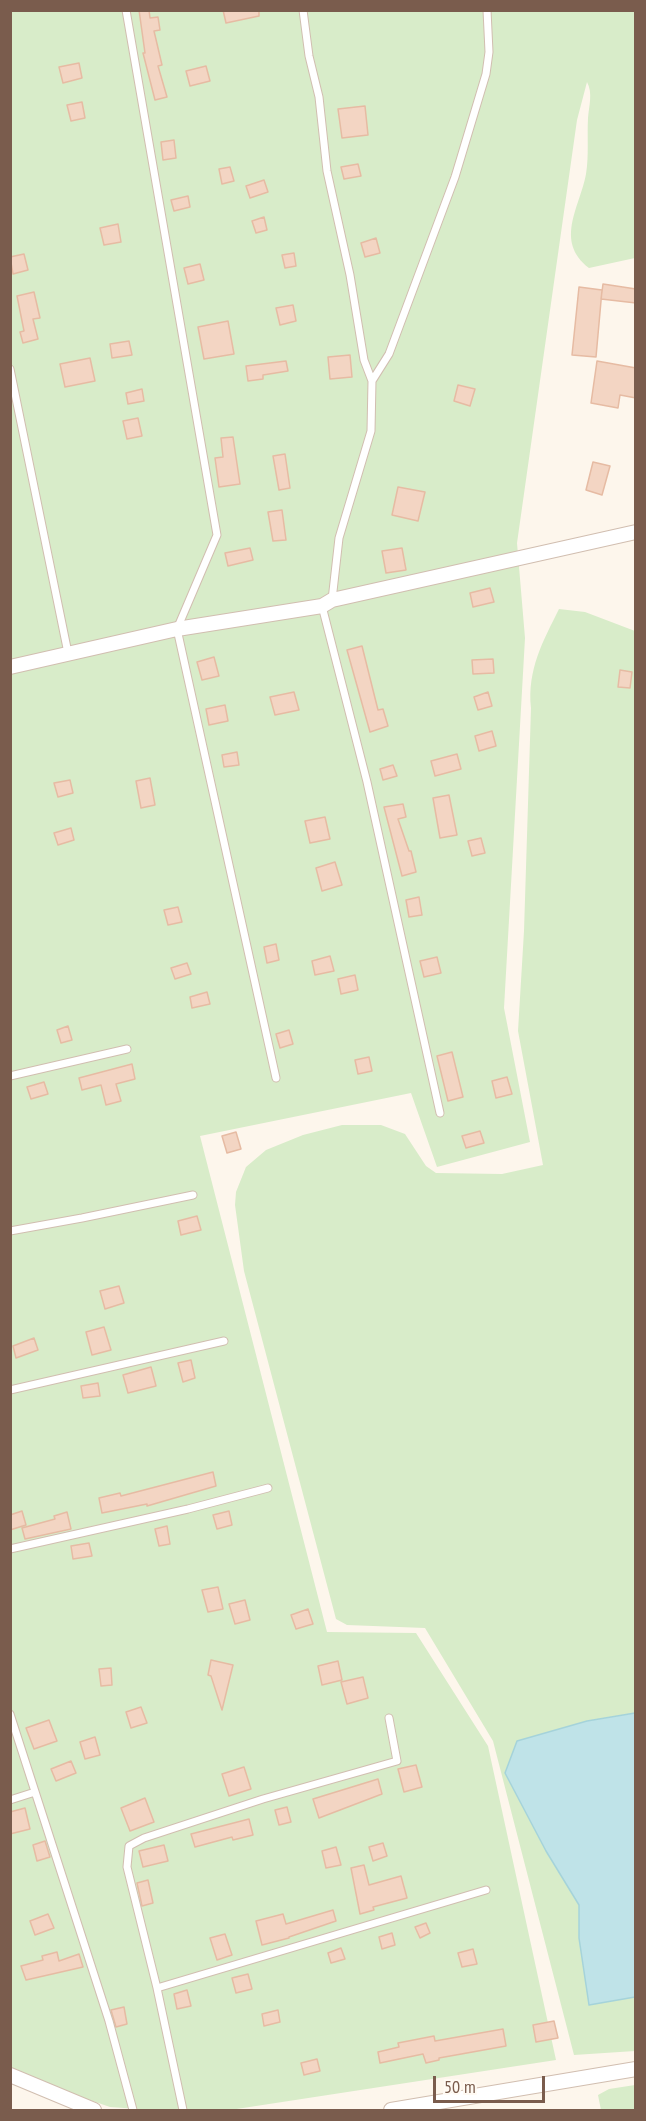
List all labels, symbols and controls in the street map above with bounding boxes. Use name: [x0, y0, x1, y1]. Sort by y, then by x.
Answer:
scale bar: [436, 2064, 548, 2102]
text: 50 m: [444, 2075, 476, 2098]

